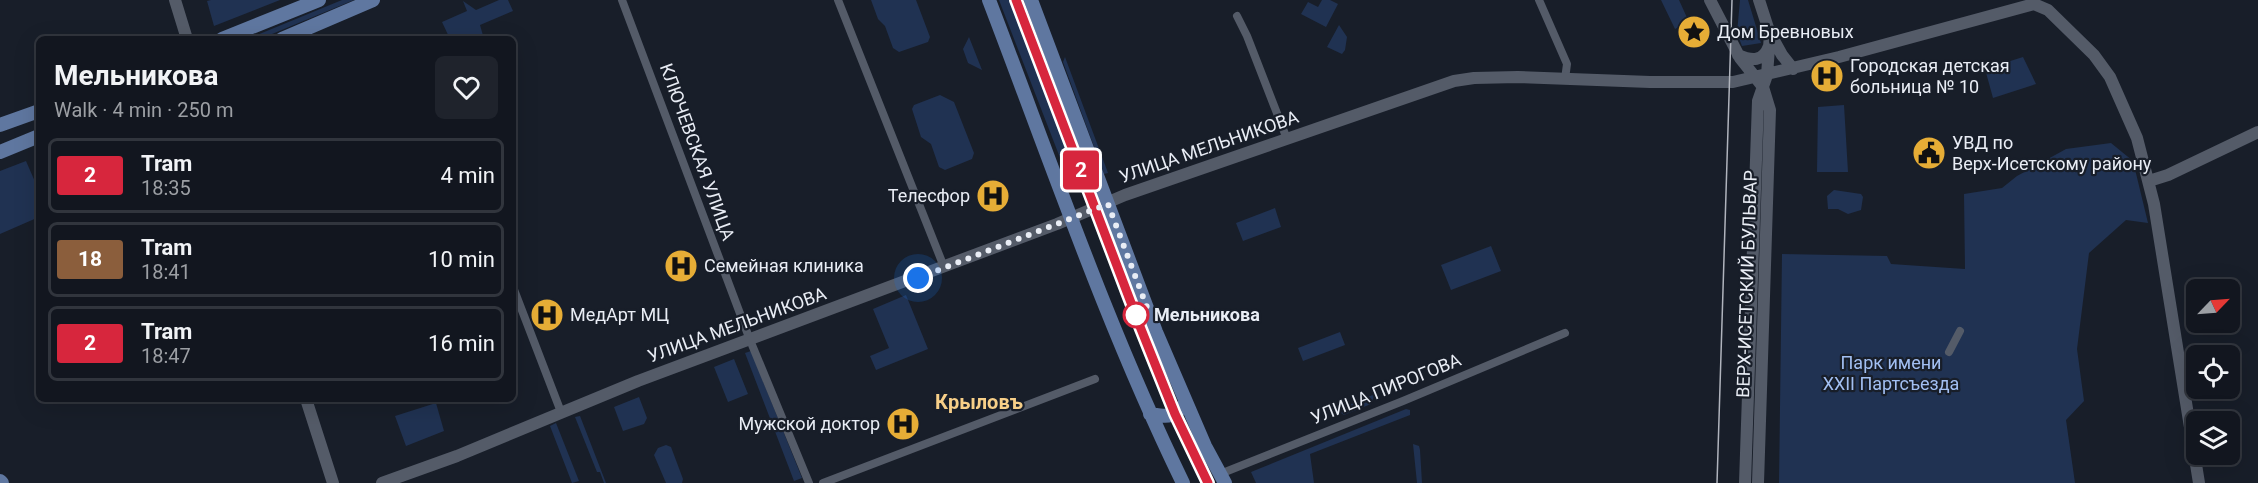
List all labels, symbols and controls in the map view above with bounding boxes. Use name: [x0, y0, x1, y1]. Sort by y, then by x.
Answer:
place icon: Дом Бревновых: [1676, 14, 1712, 50]
place label: Дом Бревновых: [1717, 21, 1854, 42]
place label: Городская детская больница № 10: [1850, 55, 2010, 97]
button: heart: [435, 56, 498, 119]
hospital icon: Городская детская больница № 10: [1809, 58, 1845, 94]
text: Мельникова: [54, 59, 219, 92]
street label: КЛЮЧЕВСКАЯ УЛИЦА: [656, 61, 739, 243]
text: Walk · 4 min · 250 m: [54, 98, 233, 122]
street label: УЛИЦА МЕЛЬНИКОВА: [1116, 106, 1302, 187]
place label: УВД по Верх-Исетскому району: [1952, 132, 2152, 174]
public building icon: УВД по Верх-Исетскому району: [1911, 135, 1947, 171]
line badge: 2: [1062, 150, 1100, 190]
text: Tram: [141, 151, 192, 176]
text: 2: [1075, 158, 1087, 182]
text: 2: [84, 163, 96, 187]
text: 4 min: [440, 163, 495, 188]
street label: ВЕРХ-ИСЕТСКИЙ БУЛЬВАР: [1732, 170, 1761, 398]
text: 18:35: [141, 176, 191, 200]
hospital icon: Телесфор: [975, 178, 1011, 214]
place label: Телесфор: [888, 185, 970, 206]
text: Tram: [141, 235, 192, 260]
text: 18: [78, 247, 102, 271]
text: 10 min: [428, 247, 495, 272]
hospital icon: Семейная клиника: [663, 248, 699, 284]
place label: Семейная клиника: [704, 255, 864, 276]
text: 18:41: [141, 260, 191, 284]
your location: [903, 263, 933, 293]
north arrow: [2186, 279, 2240, 333]
map controls: [2186, 279, 2240, 465]
street label: УЛИЦА МЕЛЬНИКОВА: [645, 282, 829, 367]
hospital icon: МедАрт МЦ: [529, 297, 565, 333]
marker: Мельникова: [1123, 302, 1149, 328]
place label: МедАрт МЦ: [570, 304, 669, 325]
place label: Мельникова: [1154, 304, 1260, 325]
text: Tram: [141, 319, 192, 344]
text: 2: [84, 331, 96, 355]
text: 16 min: [428, 331, 495, 356]
text: 18:47: [141, 344, 191, 368]
button: locate: [2186, 345, 2240, 399]
street label: УЛИЦА ПИРОГОВА: [1308, 349, 1464, 428]
park label: Парк имени XXII Партсъезда: [1823, 352, 1959, 394]
district label: Крыловъ: [935, 390, 1023, 414]
hospital icon: Мужской доктор: [885, 406, 921, 442]
button: layers: [2186, 411, 2240, 465]
place label: Мужской доктор: [739, 413, 880, 434]

